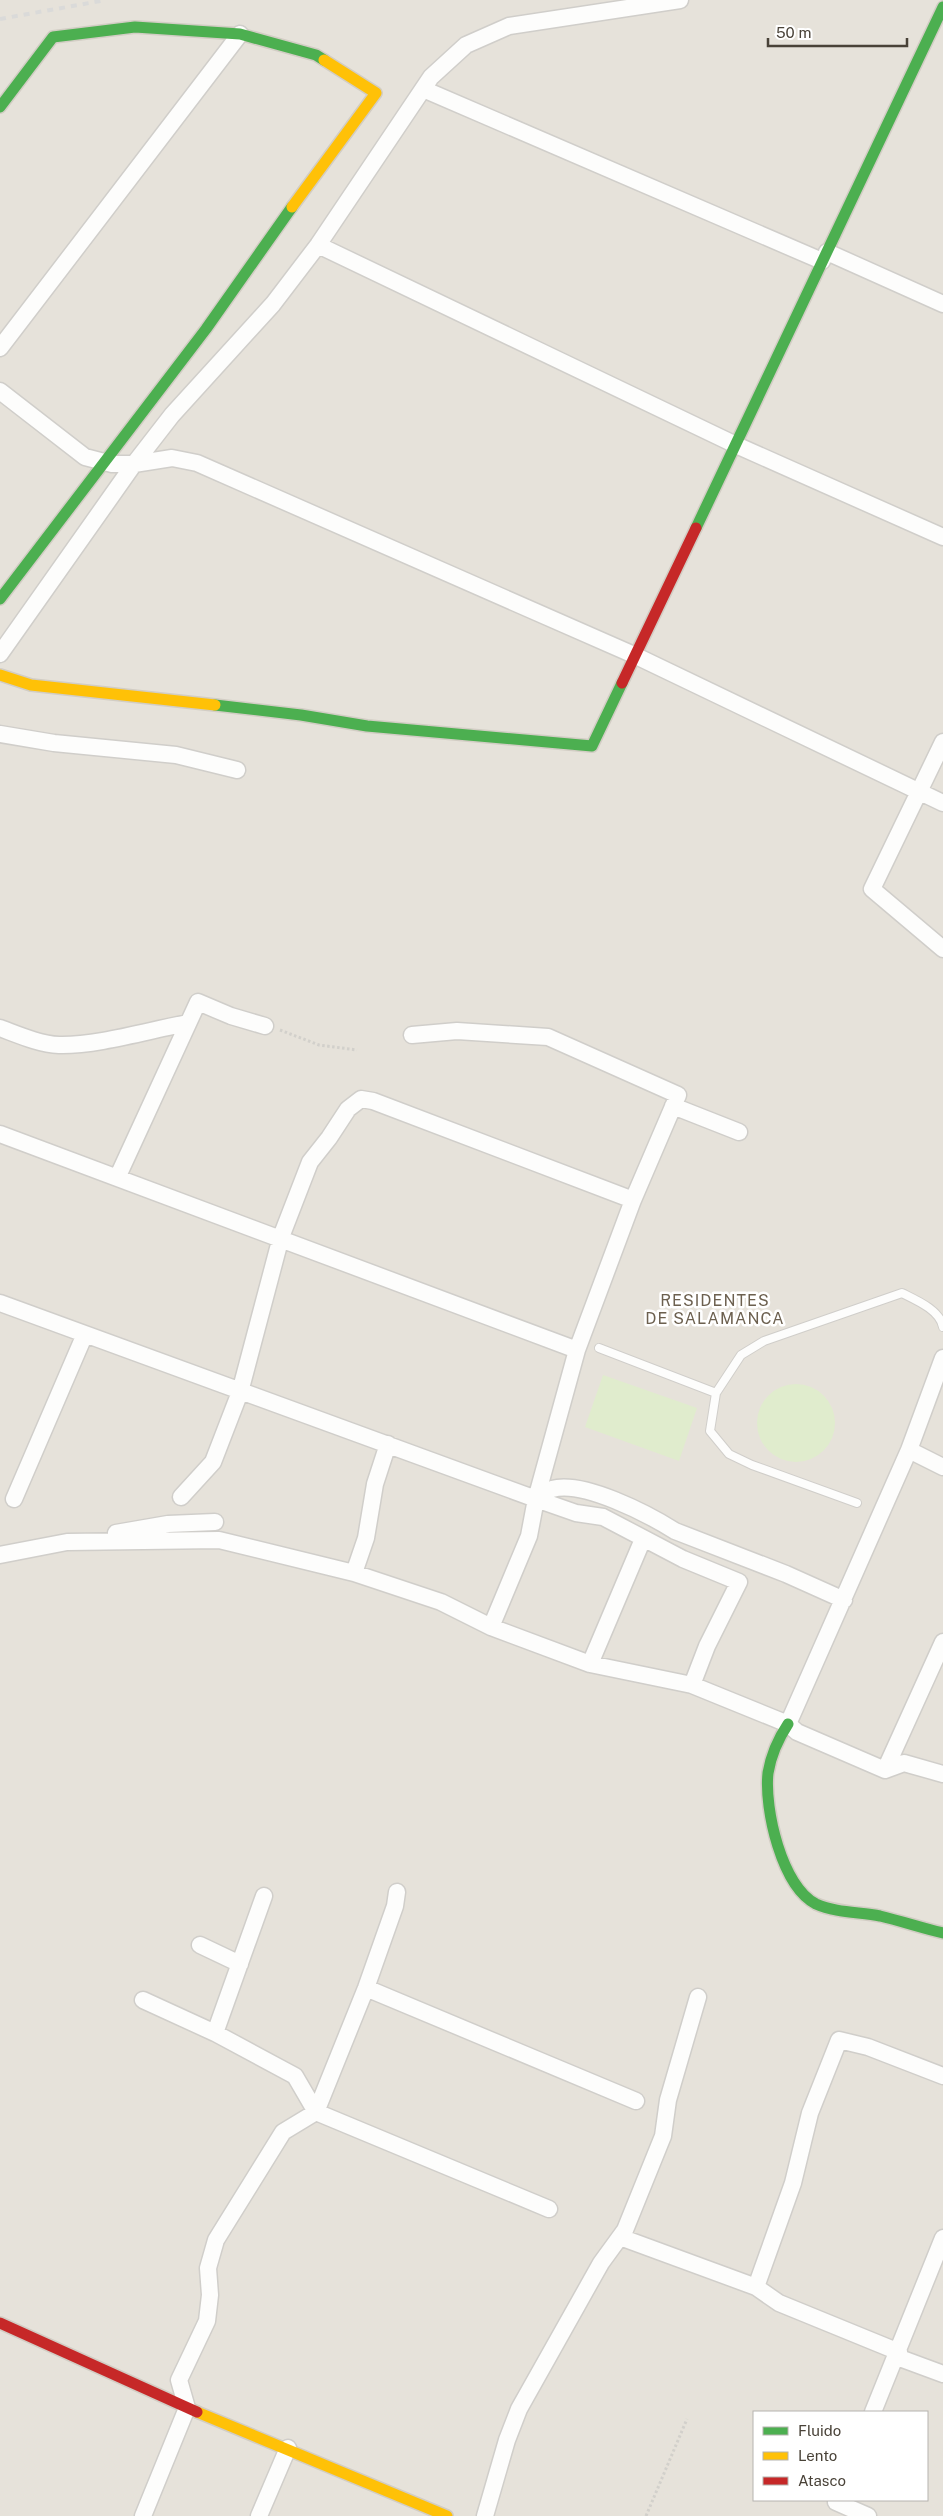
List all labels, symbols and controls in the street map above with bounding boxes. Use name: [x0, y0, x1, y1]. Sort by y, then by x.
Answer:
scale bar: [768, 15, 907, 47]
text: 50 m: [776, 24, 811, 41]
district label: RESIDENTES DE SALAMANCA: [645, 1291, 785, 1328]
legend: [753, 2411, 928, 2501]
text: Fluido: [798, 2422, 841, 2439]
text: Lento: [798, 2447, 837, 2464]
text: Atasco: [798, 2472, 846, 2489]

